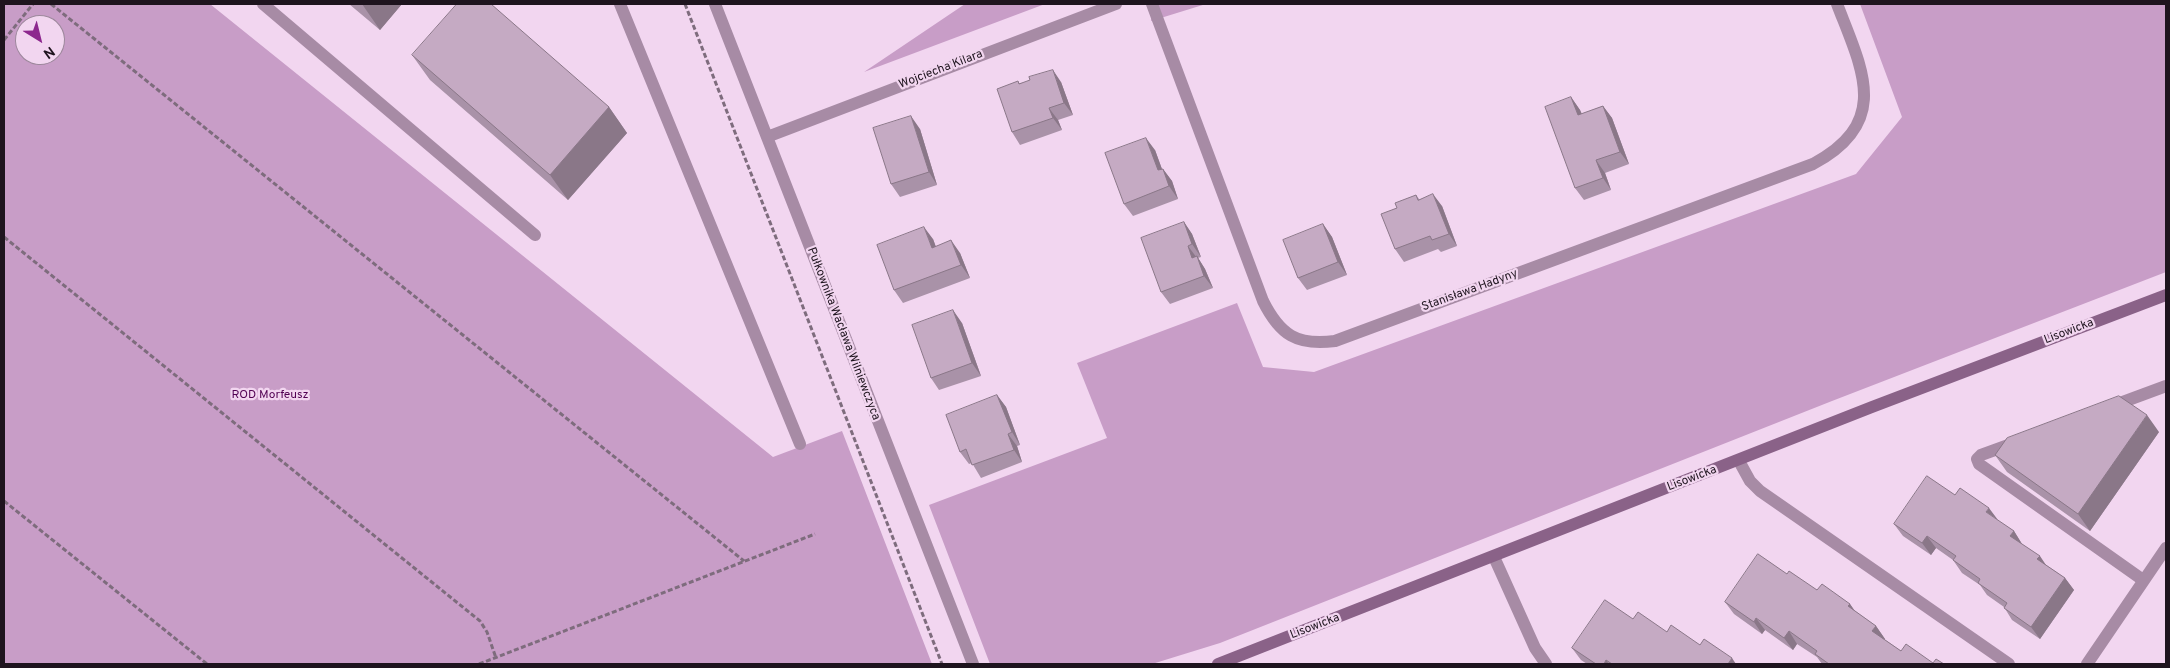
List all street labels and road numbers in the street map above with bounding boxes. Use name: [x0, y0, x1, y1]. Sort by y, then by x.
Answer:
street label: Wojciecha Kilara: [897, 47, 985, 93]
street label: Pułkownika Wacława Wilniewczyca: [803, 246, 883, 422]
street label: Stanisława Hadyny: [1420, 267, 1520, 315]
street label: Lisowicka: [2042, 316, 2096, 348]
street label: Lisowicka: [1665, 463, 1719, 495]
street label: Lisowicka: [1288, 611, 1342, 643]

